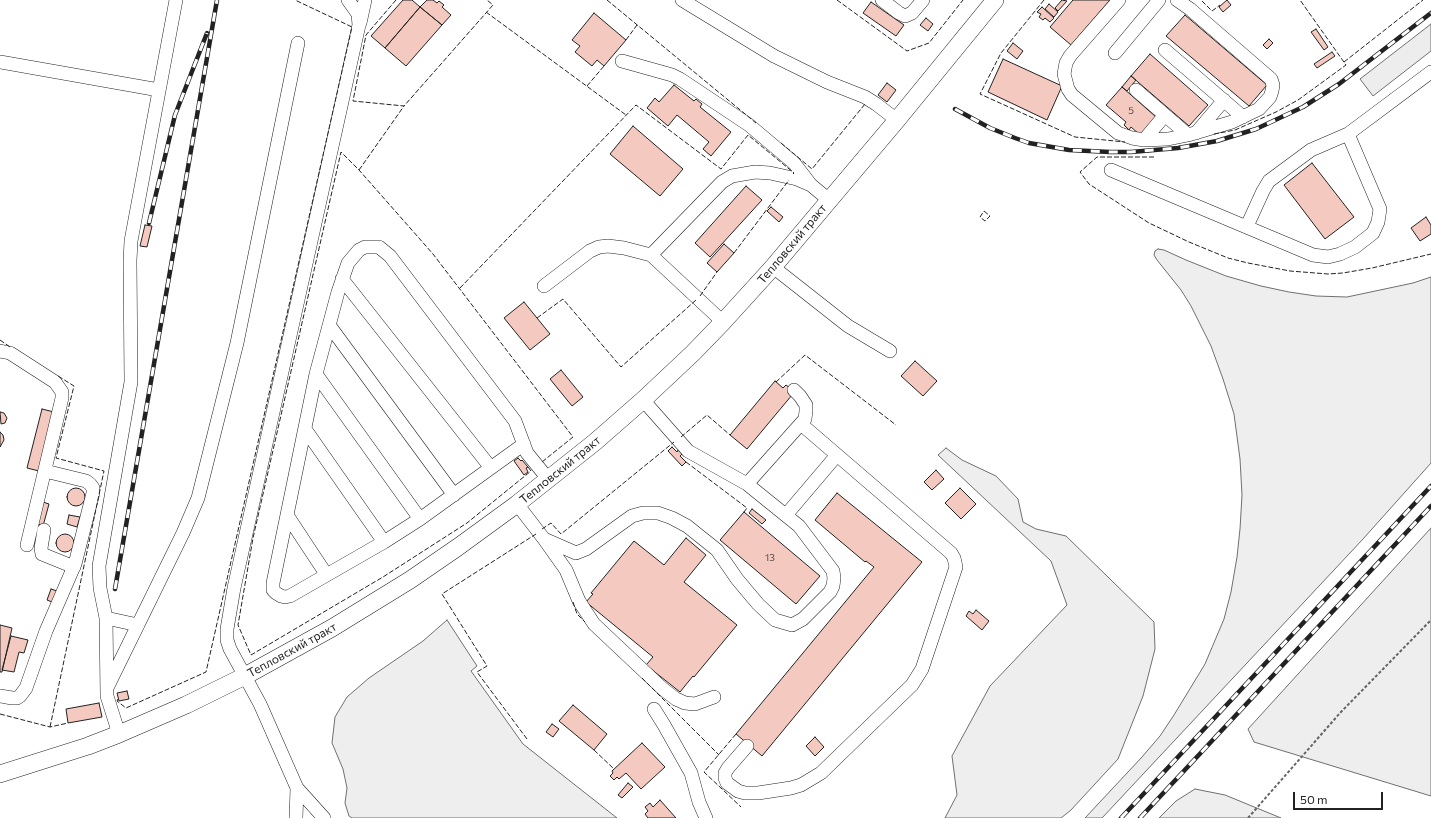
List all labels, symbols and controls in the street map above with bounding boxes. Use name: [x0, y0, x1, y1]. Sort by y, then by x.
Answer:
house number: 5: [1128, 105, 1134, 117]
street label: Тепловский тракт: [754, 201, 830, 287]
street label: Тепловский тракт: [517, 433, 603, 507]
house number: 13: [765, 552, 775, 564]
street label: Тепловский тракт: [245, 620, 339, 680]
scale bar: [1295, 784, 1385, 810]
text: 50 m: [1300, 792, 1328, 806]

